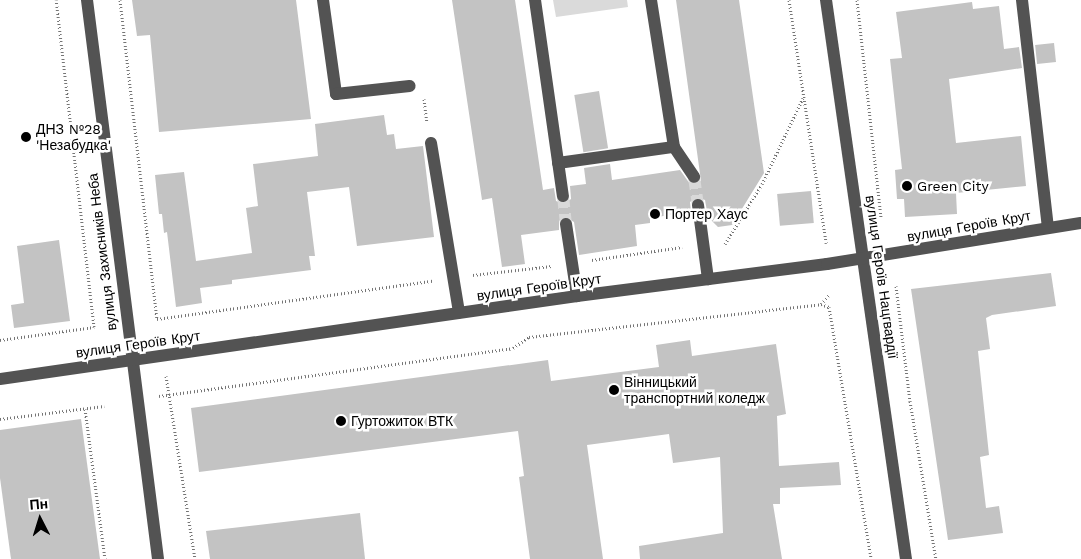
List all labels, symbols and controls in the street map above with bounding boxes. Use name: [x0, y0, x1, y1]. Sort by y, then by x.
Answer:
place label: ДНЗ №28 'Незабудка': [36, 121, 111, 154]
marker: ДНЗ №28 'Незабудка': [20, 131, 32, 143]
street label: вулиця Захисників Неба: [84, 172, 120, 332]
place label: Green City: [917, 178, 989, 194]
marker: Green City: [901, 180, 913, 192]
street label: вулиця Героїв Нацгвардії: [862, 194, 902, 360]
place label: Портер Хаус: [665, 206, 748, 222]
street label: вулиця Героїв Крут: [906, 207, 1032, 245]
marker: Портер Хаус: [649, 208, 661, 220]
street label: вулиця Героїв Крут: [476, 270, 602, 304]
street label: вулиця Героїв Крут: [75, 327, 201, 361]
place label: Вінницький транспортний коледж: [624, 374, 765, 407]
marker: Вінницький транспортний коледж: [608, 384, 620, 396]
place label: Гуртожиток ВТК: [351, 413, 453, 429]
marker: Гуртожиток ВТК: [335, 415, 347, 427]
north arrow: [15, 494, 65, 544]
text: Пн: [29, 495, 49, 513]

